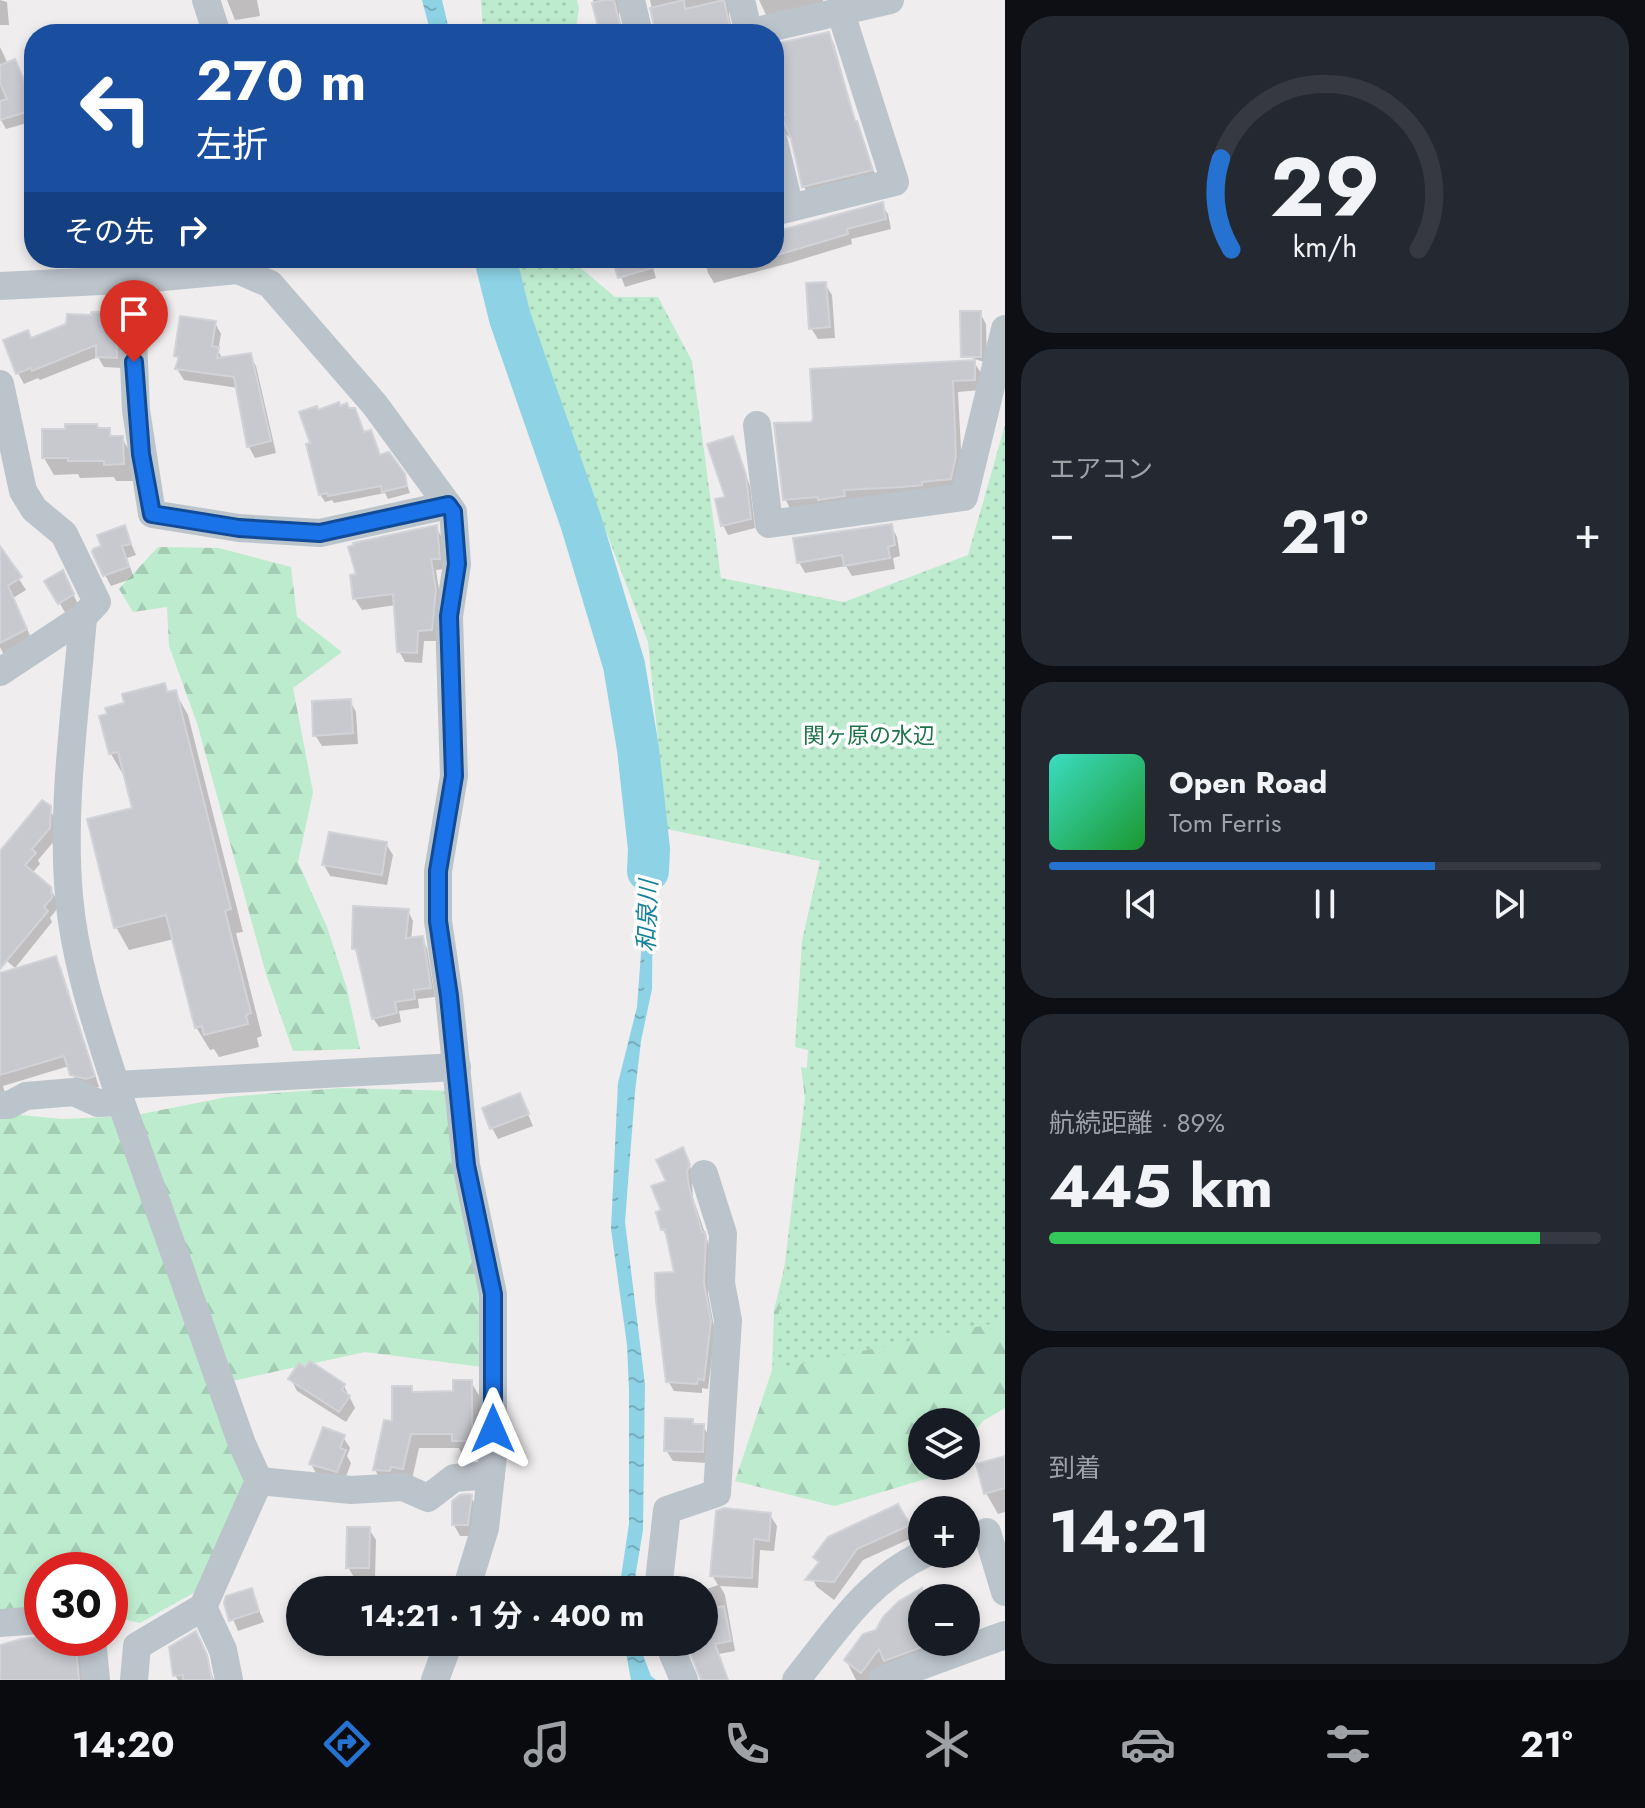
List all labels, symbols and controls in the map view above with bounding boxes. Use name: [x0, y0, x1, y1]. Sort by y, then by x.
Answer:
text: 270 m: [196, 40, 366, 121]
icon: left: [64, 56, 168, 160]
text: 左折: [196, 118, 268, 170]
text: 29: [1270, 127, 1380, 247]
icon: right: [170, 208, 214, 252]
text: その先: [64, 210, 154, 253]
text: km/h: [1293, 227, 1357, 269]
pin: [100, 280, 168, 362]
icon: arrive: [112, 292, 156, 336]
text: エアコン: [1049, 450, 1153, 488]
text: 21°: [1281, 489, 1368, 576]
text: −: [1049, 501, 1075, 565]
text: +: [1574, 501, 1601, 565]
park label: 関ヶ原の水辺: [803, 719, 935, 751]
text: Open Road: [1169, 761, 1327, 804]
text: Tom Ferris: [1169, 804, 1281, 842]
water label: 和泉川: [628, 876, 666, 953]
icon: previous: [1119, 882, 1163, 926]
icon: pause: [1303, 882, 1347, 926]
icon: next: [1487, 882, 1531, 926]
text: 航続距離 · 89%: [1049, 1104, 1225, 1142]
text: 445 km: [1049, 1143, 1273, 1230]
position arrow: [451, 1387, 535, 1471]
map controls: [908, 1408, 980, 1656]
button: layers: [908, 1408, 980, 1480]
text: 到着: [1049, 1449, 1101, 1487]
text: 14:21: [1049, 1488, 1211, 1575]
button: +: [908, 1496, 980, 1568]
speed limit sign: 30: [24, 1552, 128, 1656]
button: −: [908, 1584, 980, 1656]
text: 14:21 · 1 分 · 400 m: [360, 1594, 644, 1637]
icon: directions: [319, 1716, 375, 1772]
icon: music: [519, 1716, 575, 1772]
icon: phone: [719, 1716, 775, 1772]
icon: climate: [919, 1716, 975, 1772]
icon: car: [1120, 1716, 1176, 1772]
icon: filters: [1320, 1716, 1376, 1772]
text: 14:20: [72, 1718, 175, 1770]
text: 21°: [1520, 1718, 1573, 1770]

